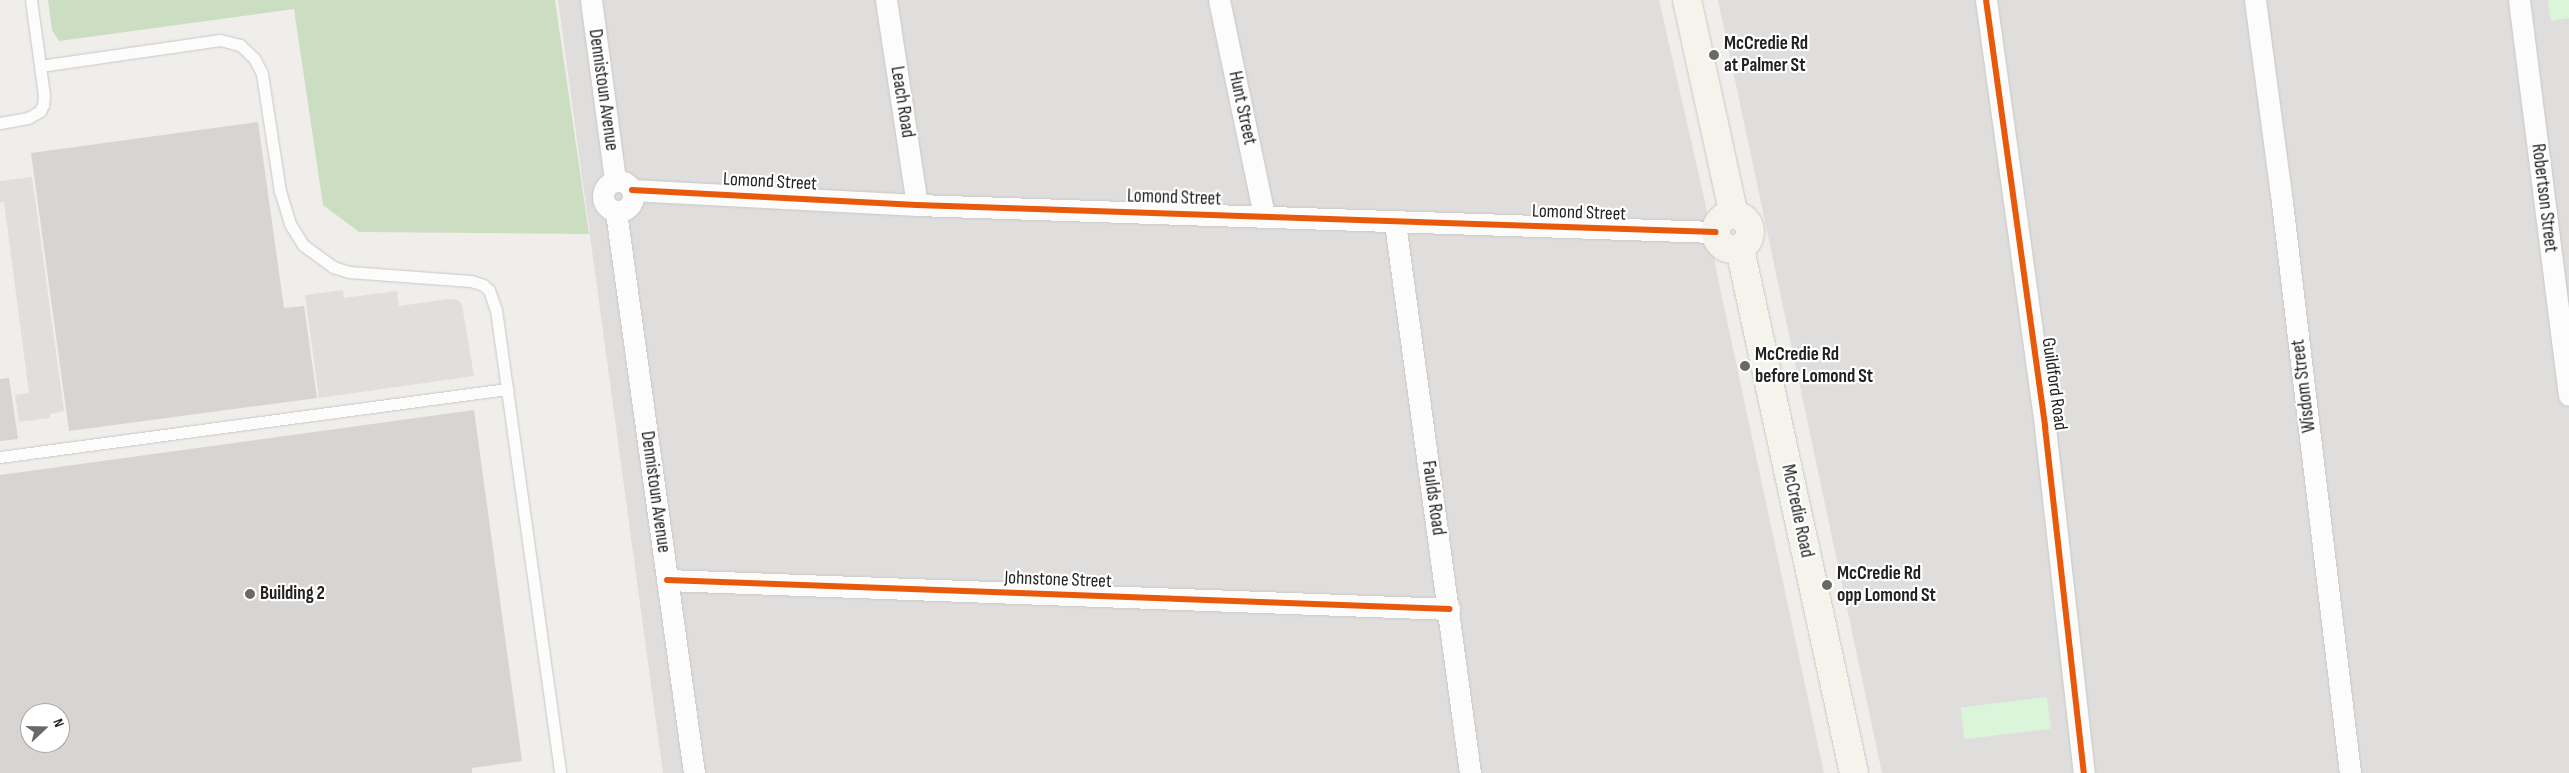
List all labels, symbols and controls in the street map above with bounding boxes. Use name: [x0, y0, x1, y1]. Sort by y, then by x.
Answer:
street label: Dennistoun Avenue: [583, 28, 623, 152]
place label: McCredie Rd at Palmer St: [1724, 33, 1808, 77]
marker: McCredie Rd at Palmer St: [1708, 49, 1720, 61]
street label: Leach Road: [885, 65, 919, 139]
street label: Hunt Street: [1223, 69, 1261, 147]
street label: Robertson Street: [2526, 142, 2562, 254]
street label: Lomond Street: [722, 168, 818, 196]
street label: Lomond Street: [1127, 185, 1221, 211]
street label: Lomond Street: [1532, 200, 1626, 226]
street label: Guildford Road: [2036, 336, 2072, 432]
street label: Wisdom Street: [2287, 338, 2321, 434]
place label: McCredie Rd before Lomond St: [1755, 344, 1873, 388]
marker: McCredie Rd before Lomond St: [1739, 360, 1751, 372]
street label: Dennistoun Avenue: [635, 430, 675, 554]
street label: Faulds Road: [1416, 459, 1450, 537]
street label: McCredie Road: [1776, 462, 1818, 560]
place label: McCredie Rd opp Lomond St: [1837, 563, 1936, 607]
street label: Johnstone Street: [1004, 567, 1112, 593]
marker: McCredie Rd opp Lomond St: [1821, 579, 1833, 591]
place label: Building 2: [260, 583, 325, 605]
marker: Building 2: [244, 588, 256, 600]
north arrow: [20, 703, 70, 753]
text: N: [49, 716, 68, 729]

